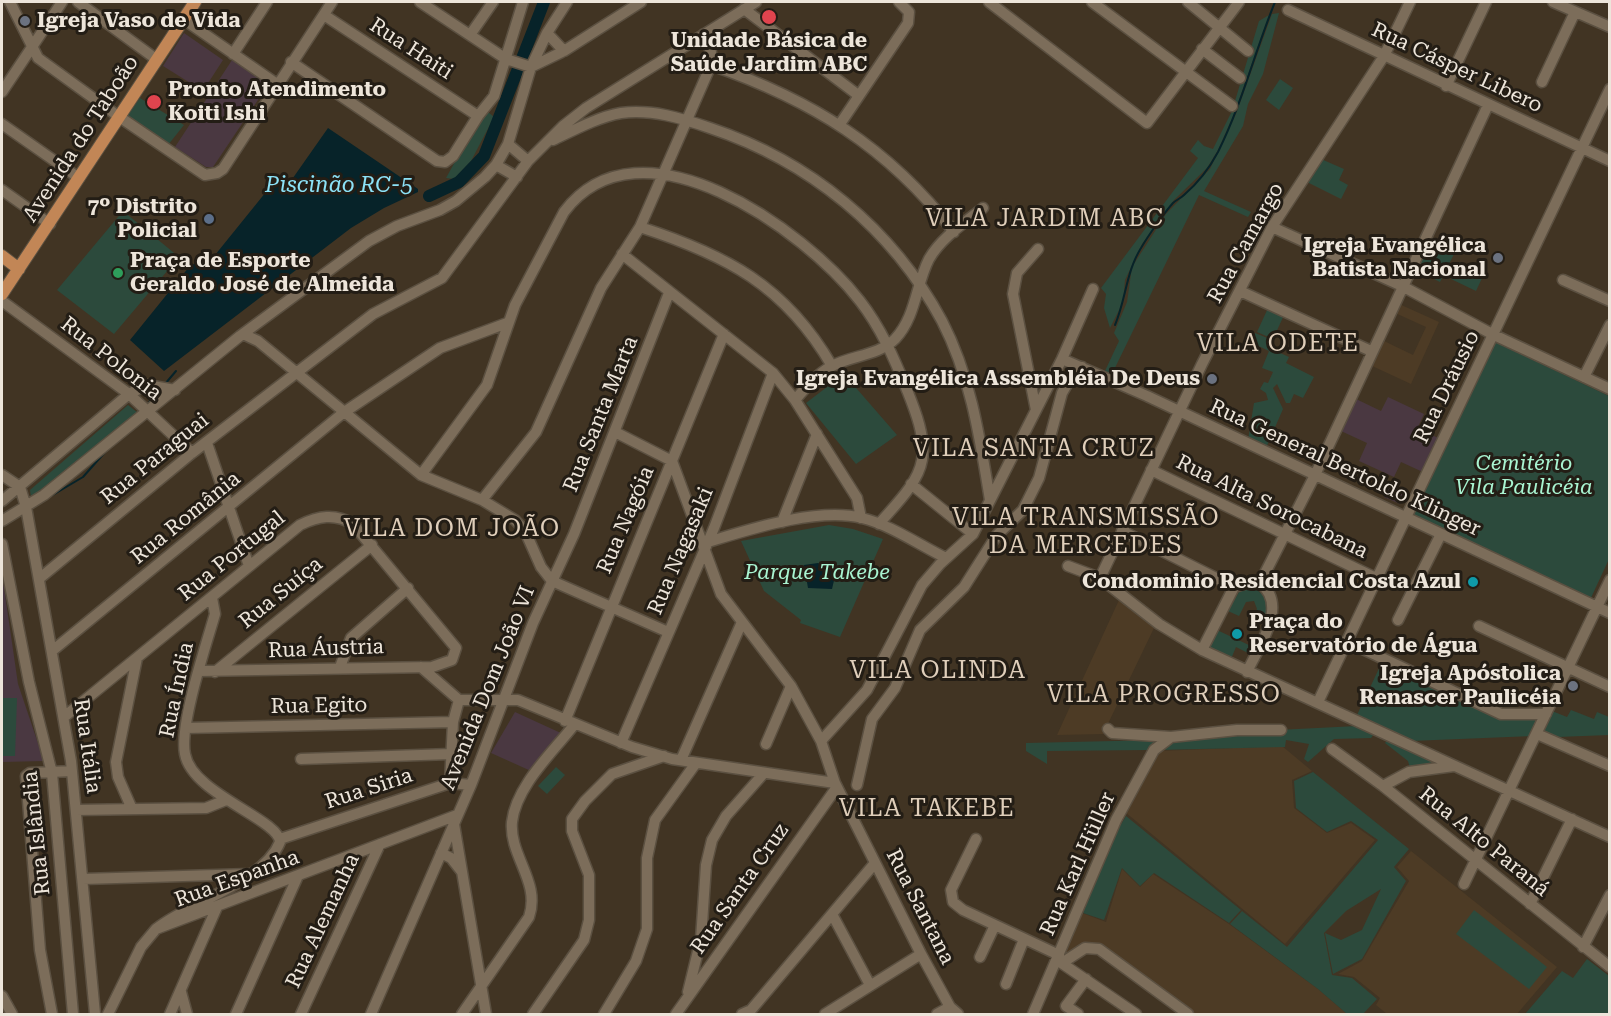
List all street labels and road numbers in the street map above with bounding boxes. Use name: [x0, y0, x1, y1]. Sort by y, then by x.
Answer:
street label: Rua Haiti: [365, 13, 457, 85]
street label: Rua Cásper Libero: [1368, 17, 1546, 119]
street label: Avenida do Taboão: [18, 51, 144, 227]
street label: Rua Camargo: [1203, 178, 1289, 308]
street label: Rua Polonia: [56, 312, 166, 406]
street label: Rua Dráusio: [1409, 326, 1485, 448]
street label: Rua Santa Marta: [558, 332, 644, 496]
street label: Rua General Bertoldo Klinger: [1206, 394, 1484, 542]
street label: Rua Paraguai: [96, 408, 214, 510]
street label: Rua Alta Sorocabana: [1172, 450, 1372, 564]
street label: Rua Nagóia: [592, 463, 660, 577]
street label: Rua România: [126, 466, 246, 570]
street label: Rua Nagasaki: [643, 483, 719, 619]
street label: Rua Portugal: [174, 506, 290, 606]
street label: Rua Suíça: [234, 552, 328, 634]
street label: Avenida Dom João VI: [436, 582, 540, 794]
street label: Rua Áustria: [268, 634, 384, 664]
street label: Rua Índia: [155, 640, 199, 740]
street label: Rua Egito: [270, 693, 368, 719]
street label: Rua Itália: [68, 697, 106, 795]
street label: Rua Siria: [322, 763, 416, 815]
street label: Rua Islândia: [18, 770, 56, 896]
street label: Rua Alto Paraná: [1414, 782, 1554, 902]
street label: Rua Karl Hüller: [1035, 788, 1121, 940]
street label: Rua Santa Cruz: [686, 819, 794, 959]
street label: Rua Espanha: [171, 845, 303, 913]
street label: Rua Santana: [880, 845, 960, 969]
street label: Rua Alemanha: [281, 850, 365, 992]

